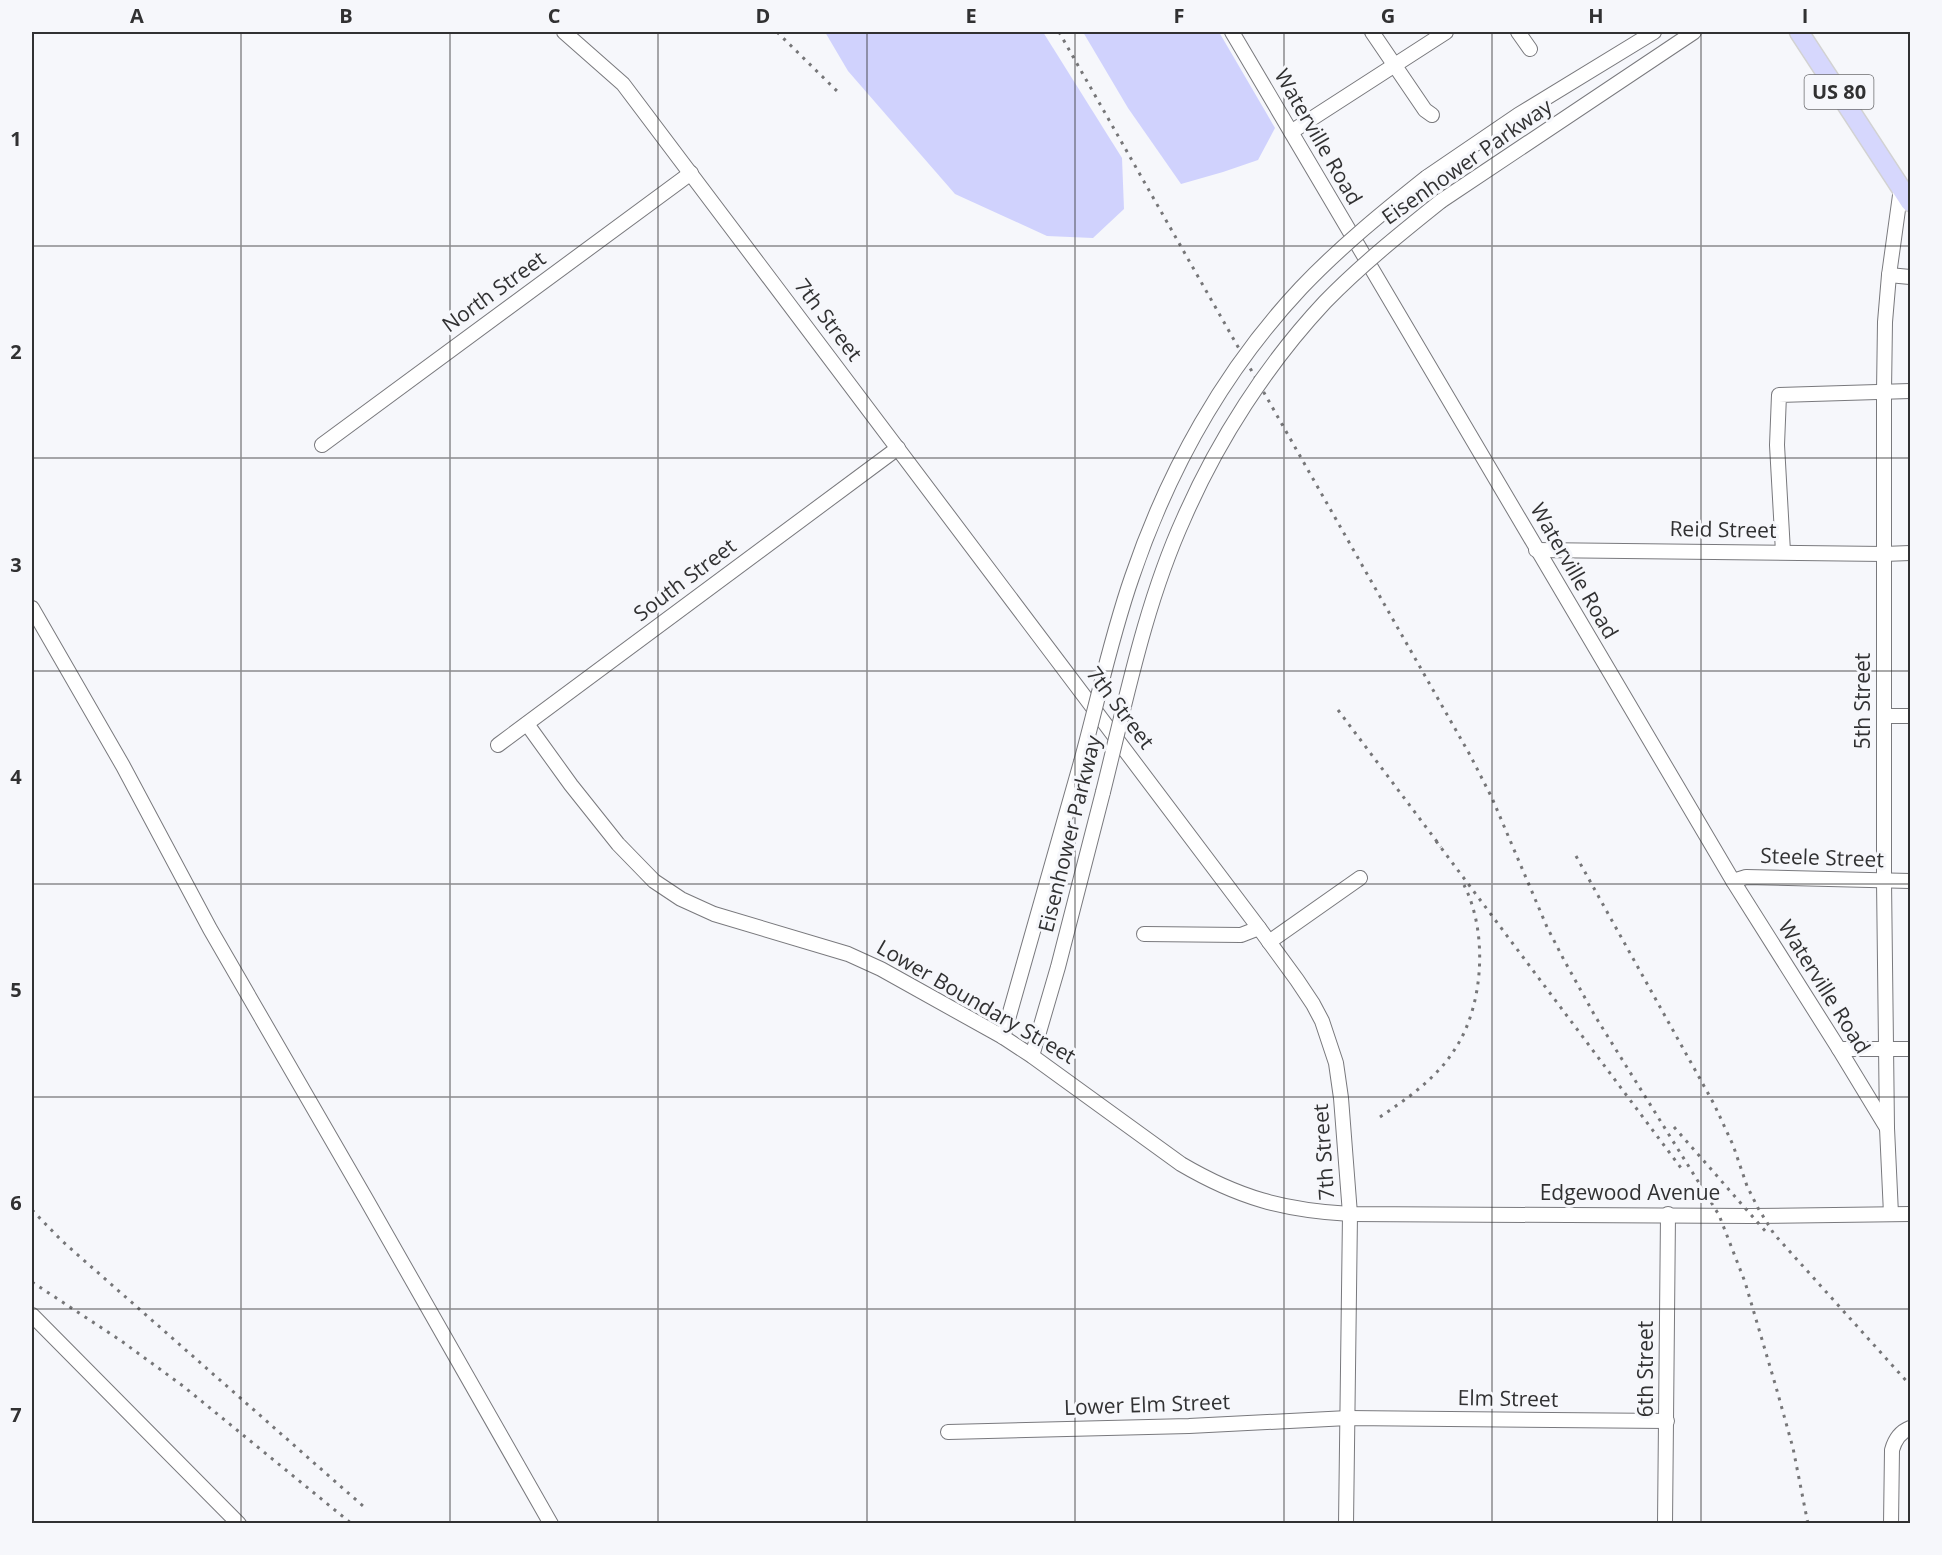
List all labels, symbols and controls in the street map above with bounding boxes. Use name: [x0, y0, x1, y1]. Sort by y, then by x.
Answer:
text: A: [130, 2, 144, 29]
text: B: [339, 2, 353, 29]
text: C: [548, 2, 561, 29]
text: D: [756, 2, 770, 29]
text: E: [965, 2, 977, 29]
text: F: [1174, 2, 1184, 29]
text: G: [1381, 2, 1395, 29]
text: H: [1588, 2, 1604, 29]
text: I: [1802, 2, 1808, 29]
street label: Waterville Road: [1269, 63, 1369, 210]
road number: US 80: [1804, 75, 1874, 109]
street label: Eisenhower Parkway: [1376, 92, 1557, 230]
text: 1: [10, 125, 22, 152]
street label: North Street: [436, 244, 551, 338]
street label: 7th Street: [789, 272, 869, 366]
text: 2: [10, 338, 22, 365]
street label: Waterville Road: [1525, 497, 1625, 644]
street label: Reid Street: [1669, 514, 1777, 544]
street label: South Street: [627, 531, 741, 627]
text: 3: [10, 551, 22, 578]
street label: 5th Street: [1848, 653, 1876, 749]
street label: 7th Street: [1081, 660, 1161, 754]
street label: Eisenhower Parkway: [1031, 732, 1107, 935]
text: 4: [10, 763, 22, 790]
street label: Steele Street: [1760, 841, 1884, 873]
street label: Waterville Road: [1773, 914, 1877, 1059]
street label: Lower Boundary Street: [872, 933, 1081, 1070]
text: 5: [10, 976, 22, 1003]
street label: 7th Street: [1306, 1103, 1340, 1201]
street label: Edgewood Avenue: [1540, 1178, 1720, 1206]
text: 6: [10, 1189, 22, 1216]
street label: 6th Street: [1631, 1321, 1659, 1417]
street label: Elm Street: [1458, 1383, 1559, 1413]
street label: Lower Elm Street: [1063, 1387, 1231, 1421]
text: 7: [10, 1401, 22, 1428]

